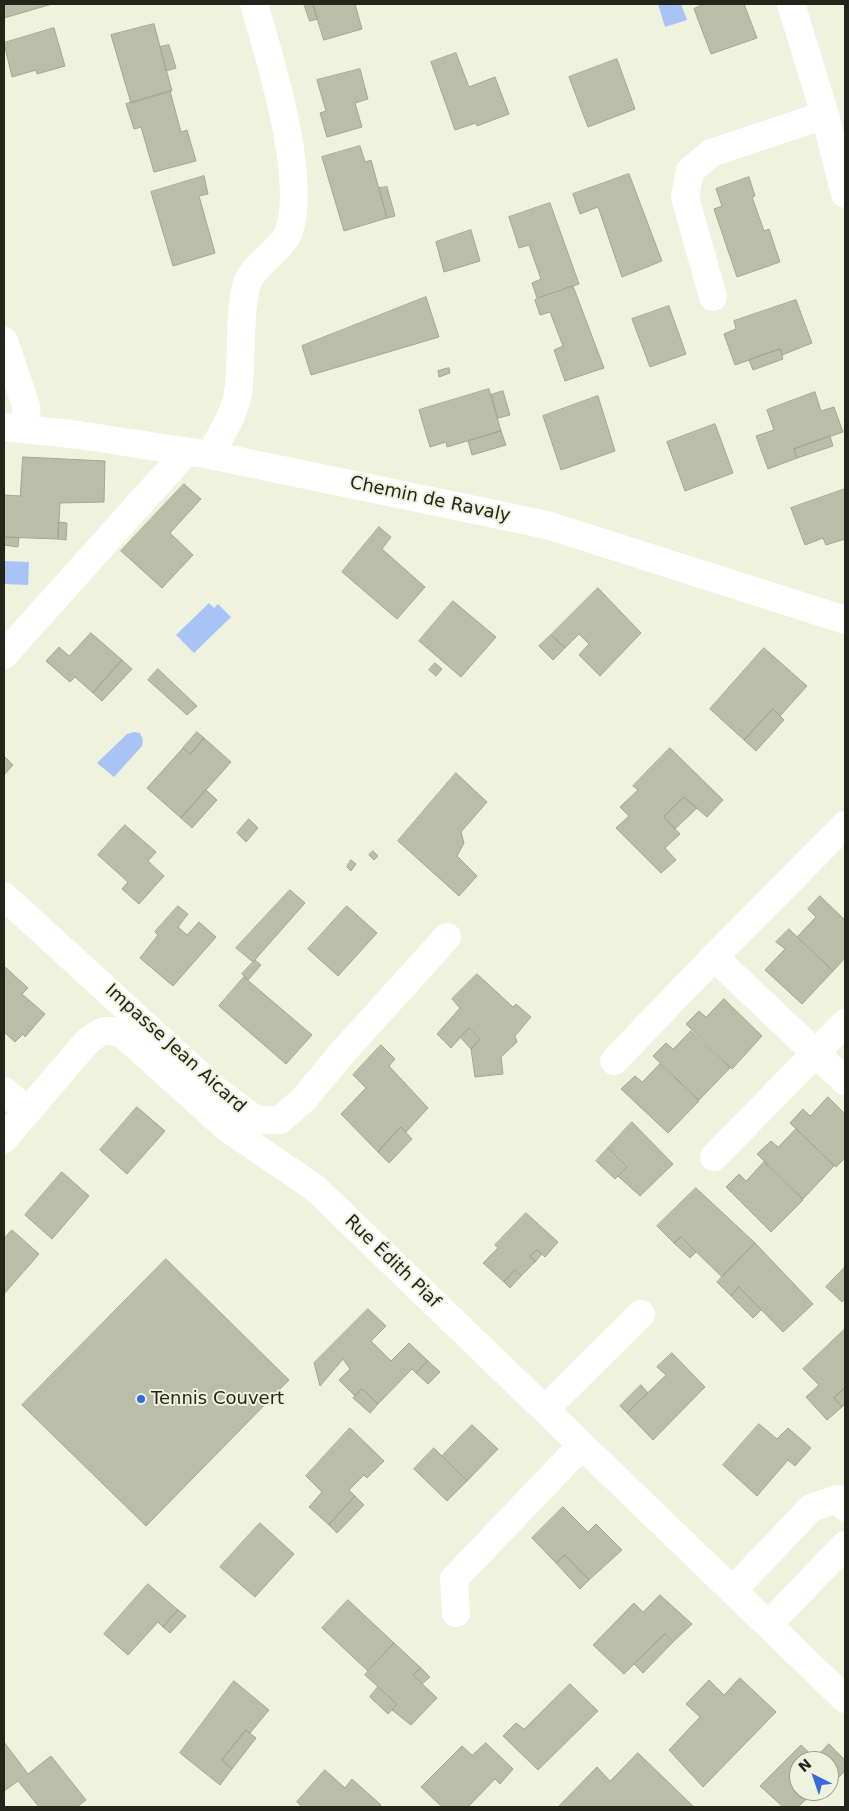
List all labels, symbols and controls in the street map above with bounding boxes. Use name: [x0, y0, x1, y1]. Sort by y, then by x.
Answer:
street label: Chemin de Ravaly: [348, 472, 512, 528]
street label: Impasse Jean Aicard: [100, 980, 250, 1118]
street label: Rue Édith Piaf: [340, 1211, 444, 1313]
place label: Tennis Couvert: [151, 1388, 284, 1410]
marker: Tennis Couvert: [135, 1393, 147, 1405]
north arrow: [789, 1751, 839, 1801]
text: N: [795, 1756, 814, 1775]

